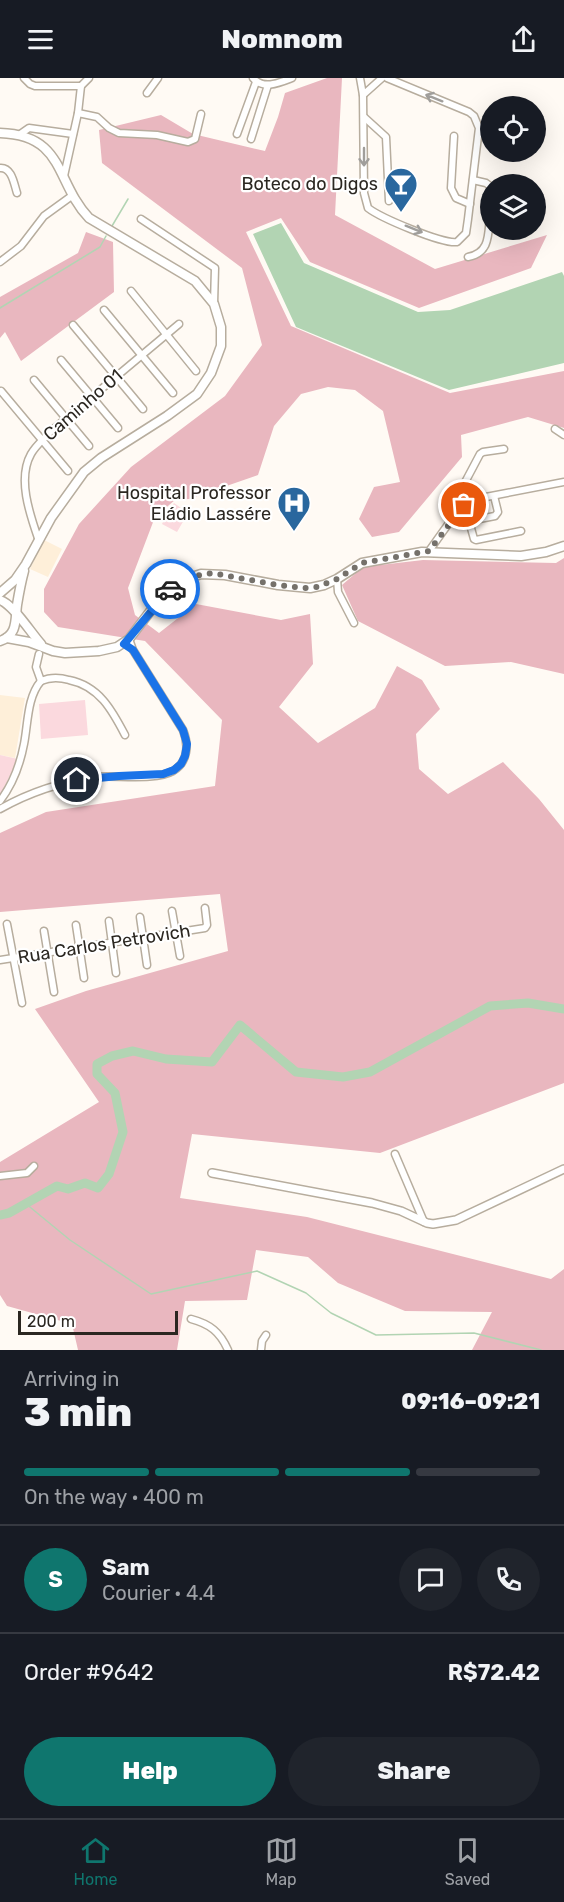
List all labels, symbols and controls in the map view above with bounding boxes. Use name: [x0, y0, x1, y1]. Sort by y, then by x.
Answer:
icon: menu: [24, 23, 57, 56]
text: Nomnom: [221, 23, 343, 55]
icon: share: [507, 23, 540, 56]
one-way arrow: [426, 92, 444, 103]
map controls: [480, 96, 546, 240]
button: locate: [480, 96, 546, 162]
one-way arrow: [358, 147, 370, 167]
bar icon: Boteco do Digos: [383, 166, 419, 213]
place label: Boteco do Digos: [241, 173, 378, 195]
button: layers: [480, 174, 546, 240]
one-way arrow: [404, 224, 423, 235]
street label: Caminho 01: [39, 365, 127, 445]
pin: [438, 479, 489, 530]
place label: Hospital Professor Eládio Lassére: [117, 482, 271, 525]
hospital icon: Hospital Professor Eládio Lassére: [276, 485, 312, 532]
icon: bag: [447, 488, 480, 521]
courier: [140, 559, 200, 619]
icon: car: [154, 573, 187, 606]
pin: [51, 754, 102, 805]
icon: home: [60, 763, 93, 796]
street label: Rua Carlos Petrovich: [16, 919, 192, 969]
scale bar: [18, 1308, 178, 1336]
text: 200 m: [27, 1312, 75, 1331]
text: Arriving in: [24, 1367, 119, 1391]
text: 09:16–09:21: [401, 1388, 540, 1415]
text: 3 min: [24, 1390, 132, 1436]
text: On the way · 400 m: [24, 1485, 204, 1509]
button: chat: [399, 1548, 462, 1611]
button: phone: [477, 1548, 540, 1611]
text: Sam: [102, 1554, 150, 1581]
text: S: [48, 1566, 63, 1593]
text: Courier · 4.4: [102, 1581, 215, 1605]
text: Order #9642: [24, 1659, 154, 1686]
text: R$72.42: [448, 1659, 540, 1686]
button: Help: [24, 1737, 276, 1806]
button: Share: [288, 1737, 540, 1806]
tab: Home: [74, 1834, 117, 1889]
tab: Map: [265, 1834, 298, 1889]
tab: Saved: [445, 1834, 490, 1889]

